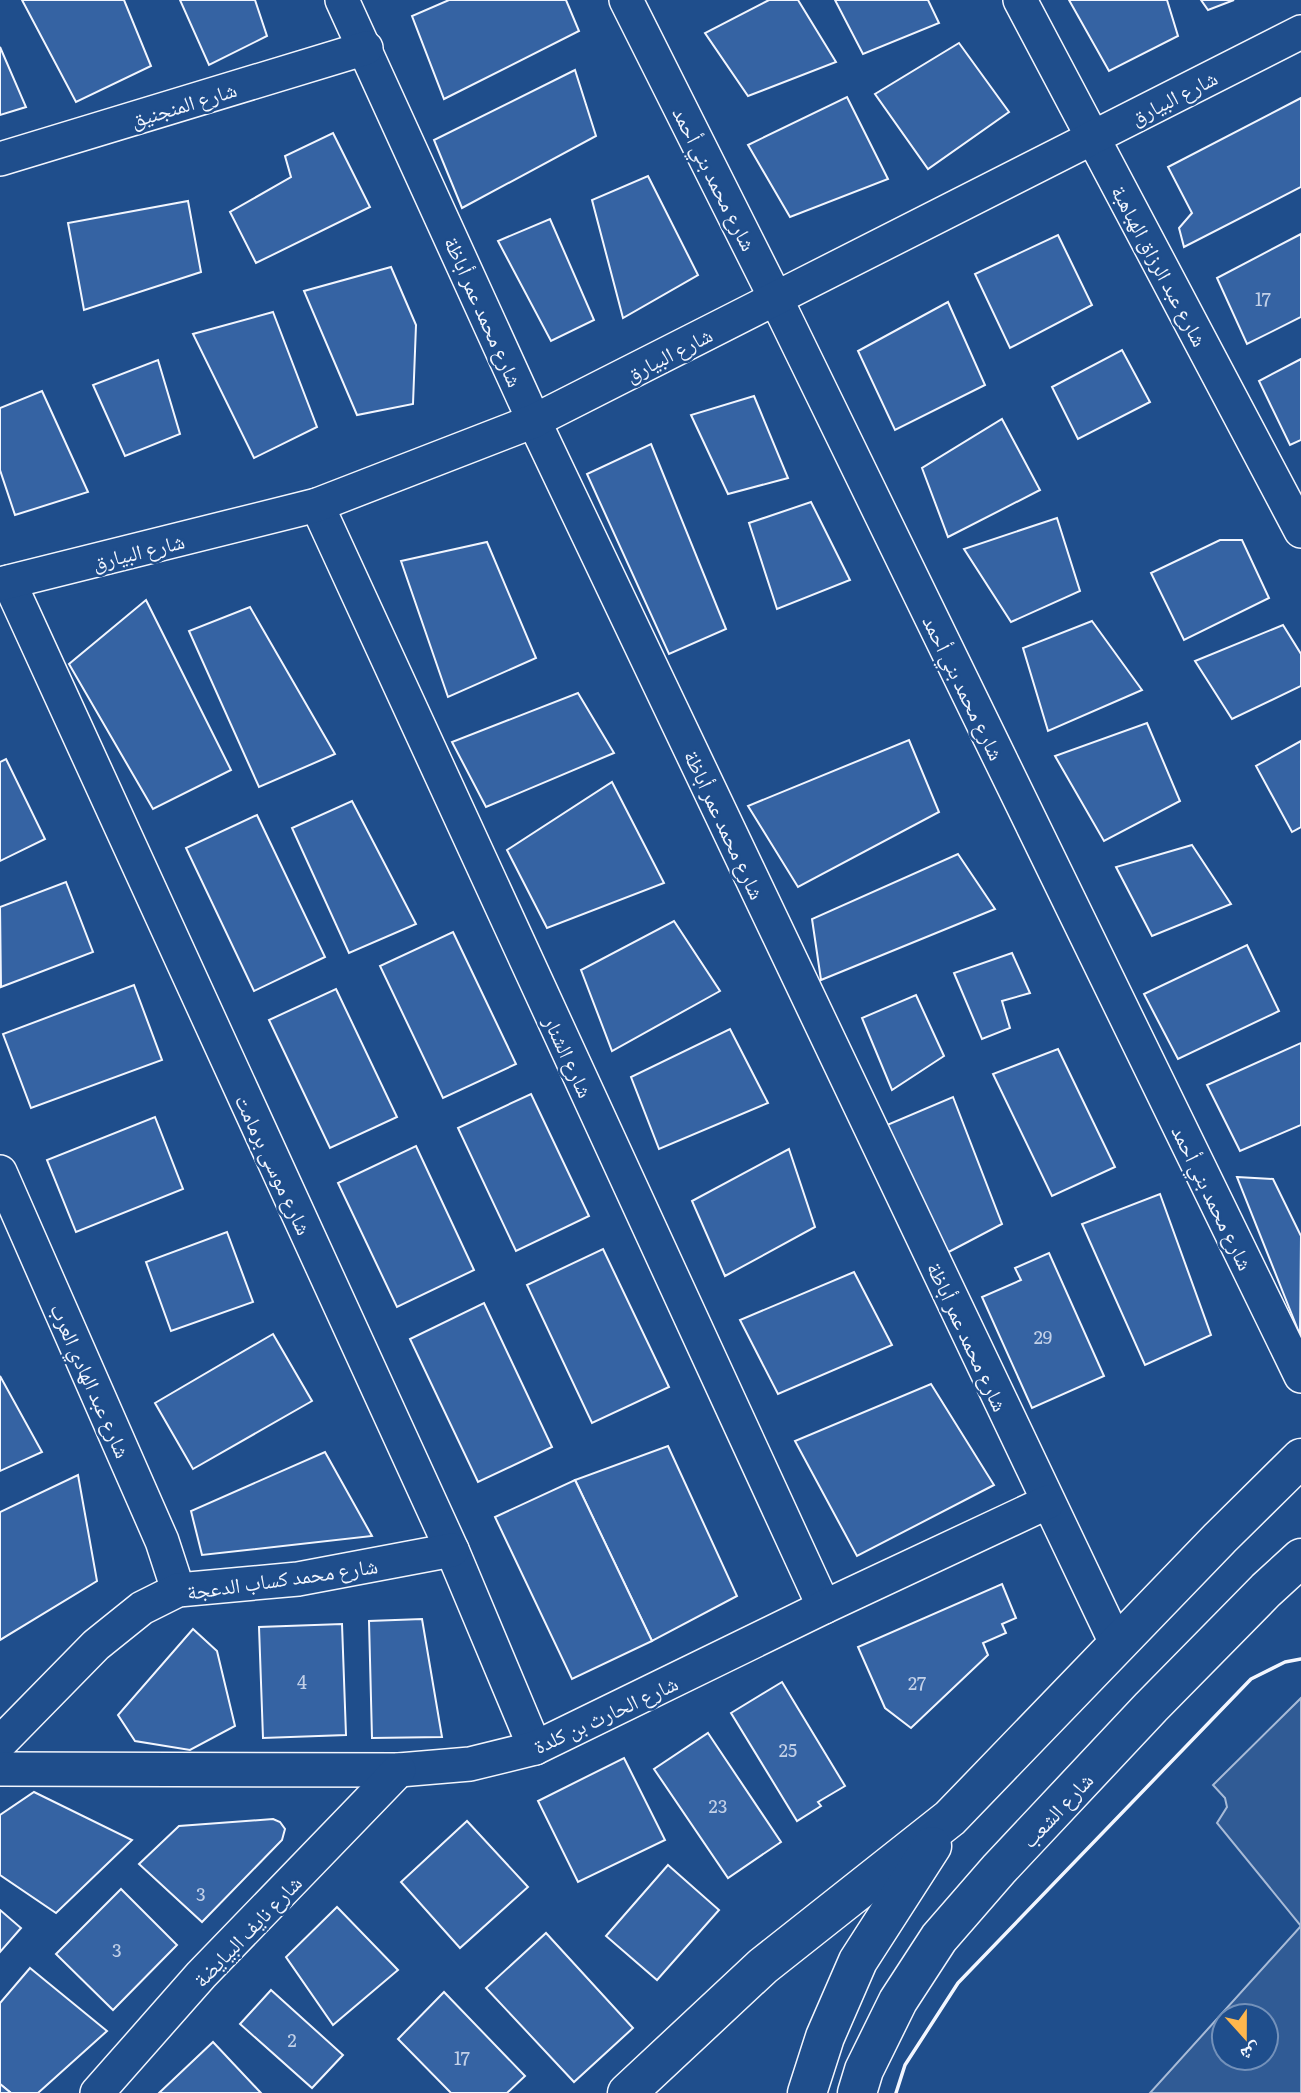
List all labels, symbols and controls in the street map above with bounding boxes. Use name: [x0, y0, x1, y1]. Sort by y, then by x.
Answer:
street label: شارع البيارق: [1124, 61, 1222, 131]
street label: شارع المنجنيق: [126, 72, 240, 134]
street label: شارع محمد بني أحمد: [663, 101, 766, 257]
street label: شارع عبد الرزاق الهباهبة: [1105, 179, 1217, 351]
street label: شارع محمد عمر أباظة: [438, 231, 532, 391]
house number: 17: [1255, 285, 1271, 312]
street label: شارع البيارق: [619, 318, 717, 388]
street label: شارع البيارق: [89, 524, 187, 576]
street label: شارع محمد بني أحمد: [913, 609, 1014, 766]
street label: شارع محمد عمر أباظة: [678, 744, 774, 904]
street label: شارع الشنار: [537, 1009, 602, 1102]
street label: شارع موسى برمامت: [229, 1089, 321, 1239]
street label: شارع محمد بني أحمد: [1162, 1119, 1263, 1276]
street label: شارع محمد عمر أباظة: [921, 1256, 1017, 1416]
street label: شارع عبد الهادي العرب: [41, 1298, 140, 1464]
house number: 29: [1034, 1323, 1052, 1350]
street label: شارع محمد كساب الدعجة: [185, 1548, 379, 1606]
street label: شارع الحارث بن كلدة: [528, 1666, 682, 1760]
house number: 4: [297, 1668, 307, 1695]
house number: 27: [908, 1669, 926, 1696]
house number: 25: [779, 1736, 797, 1763]
street label: شارع الشعب: [1013, 1764, 1099, 1854]
house number: 23: [709, 1792, 727, 1819]
street label: شارع نايف البيايضة: [184, 1867, 308, 1993]
house number: 3: [196, 1880, 206, 1907]
house number: 3: [112, 1936, 122, 1963]
north arrow: [1210, 2002, 1280, 2072]
house number: 2: [287, 2026, 297, 2053]
text: ش: [1237, 2037, 1266, 2070]
house number: 17: [454, 2044, 470, 2071]

